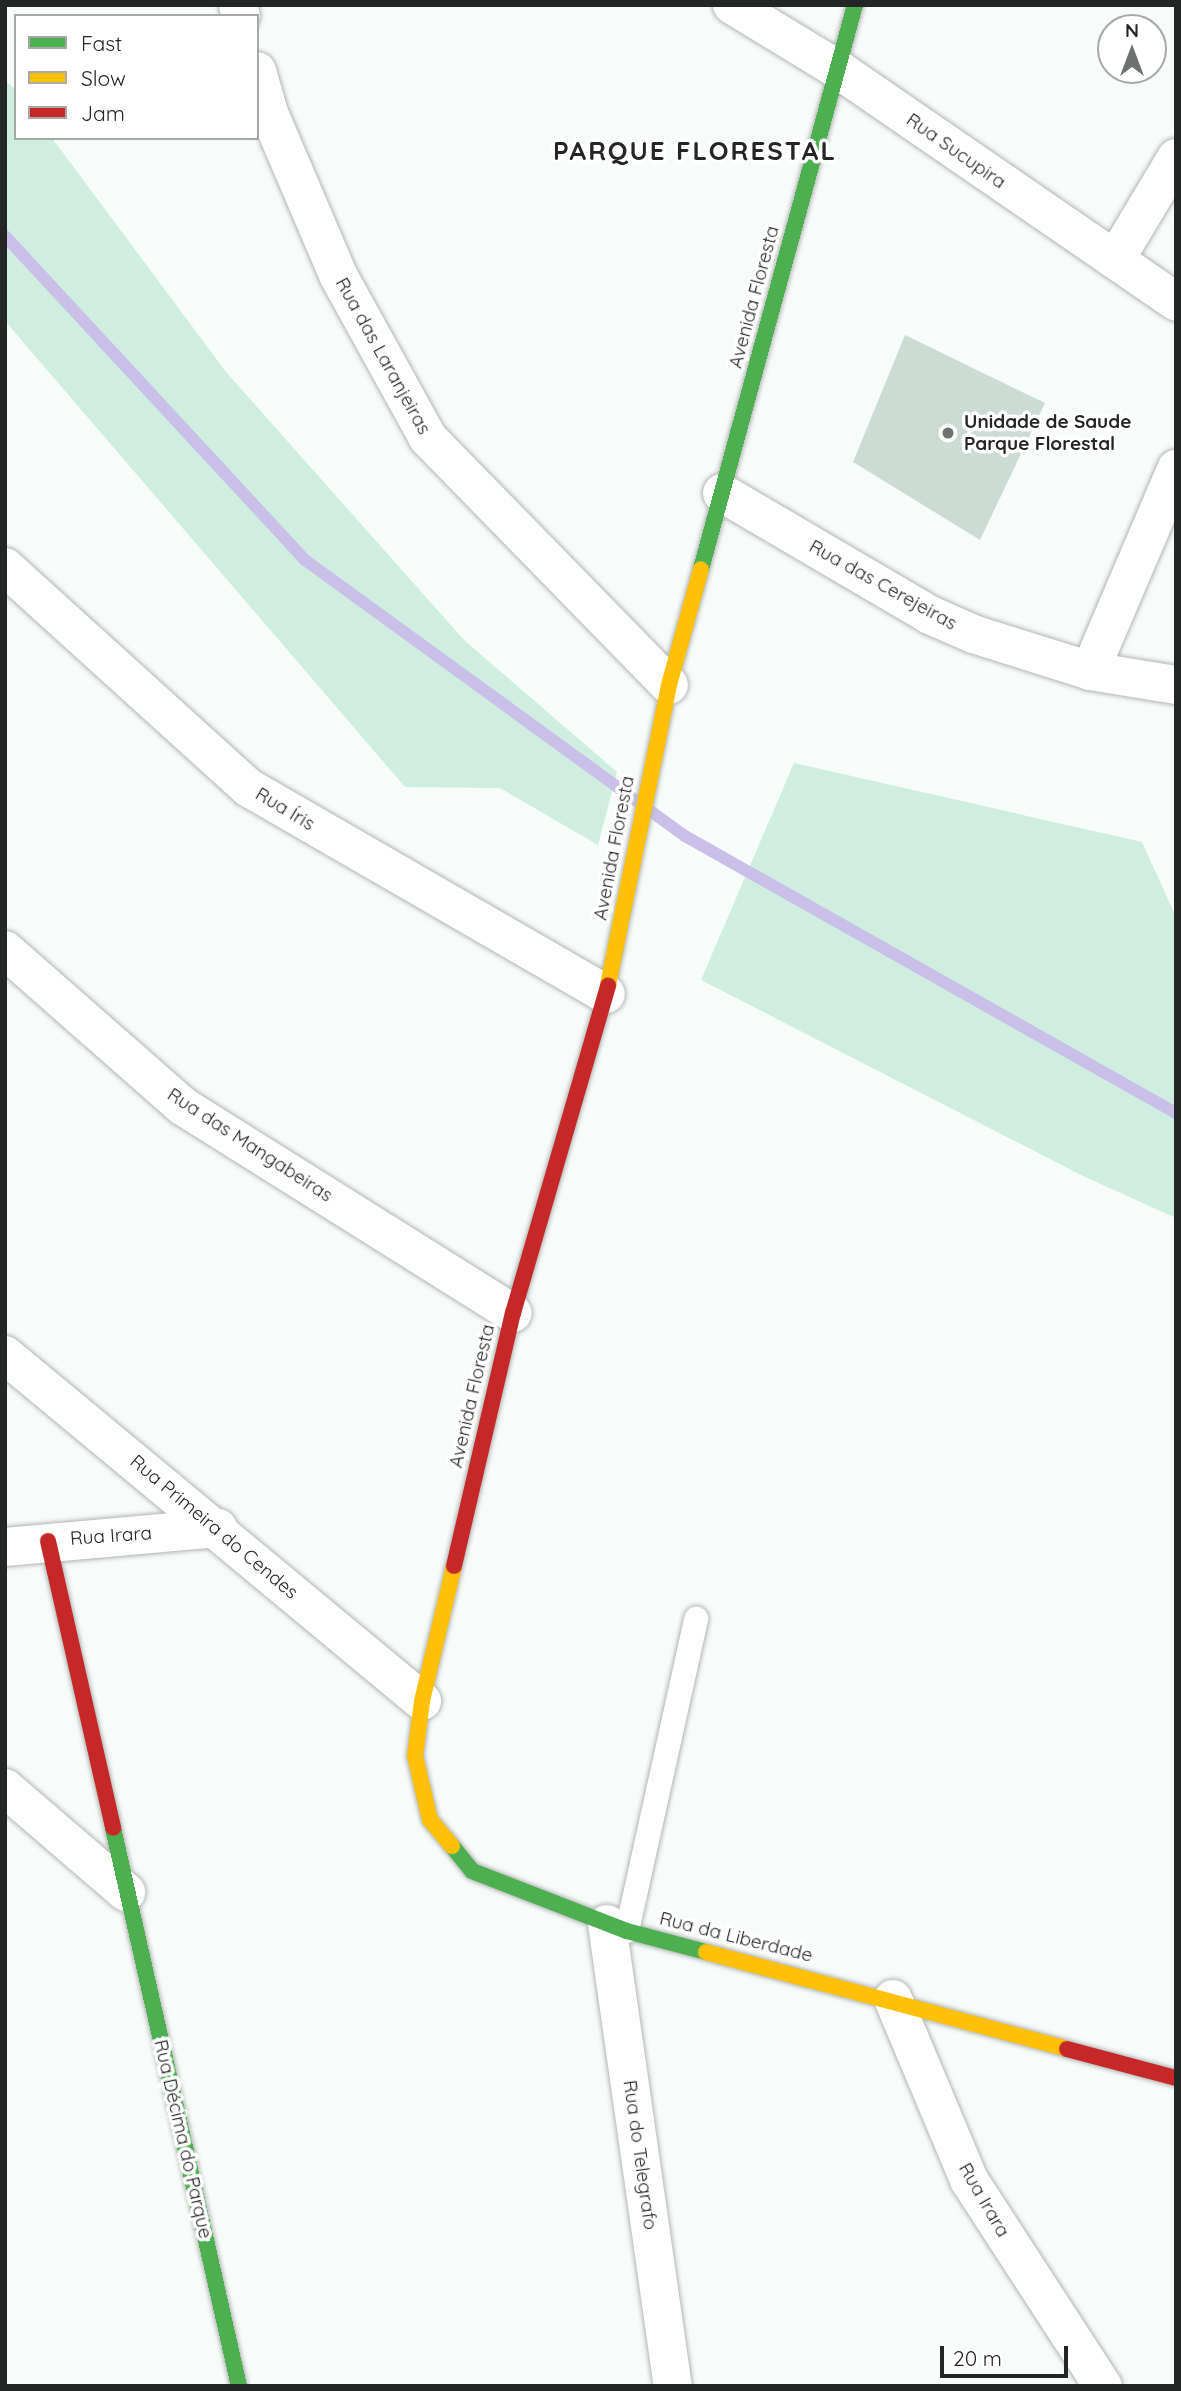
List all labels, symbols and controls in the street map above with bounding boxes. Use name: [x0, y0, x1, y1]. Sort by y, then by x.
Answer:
legend: [14, 14, 259, 140]
north arrow: [1097, 14, 1167, 84]
text: N: [1125, 18, 1139, 42]
text: Fast: [81, 30, 122, 56]
text: Slow: [81, 65, 126, 91]
text: Jam: [81, 100, 125, 126]
street label: Rua Sucupira: [902, 108, 1010, 194]
district label: PARQUE FLORESTAL: [555, 135, 835, 167]
street label: Avenida Floresta: [724, 223, 784, 371]
street label: Rua das Laranjeiras: [330, 274, 436, 438]
place label: Unidade de Saude Parque Florestal: [964, 411, 1131, 455]
marker: Unidade de Saude Parque Florestal: [938, 423, 958, 443]
street label: Rua das Cerejeiras: [805, 535, 961, 635]
street label: Avenida Floresta: [589, 774, 639, 922]
street label: Rua Íris: [251, 782, 319, 836]
street label: Rua das Mangabeiras: [163, 1083, 337, 1207]
street label: Avenida Floresta: [444, 1322, 500, 1470]
street label: Rua Primeira do Cendes: [125, 1450, 303, 1604]
street label: Rua Irara: [69, 1522, 153, 1550]
street label: Rua da Liberdade: [657, 1907, 815, 1967]
street label: Rua Décima do Parque: [149, 2037, 217, 2241]
street label: Rua do Telegrafo: [618, 2079, 662, 2231]
street label: Rua Irara: [954, 2159, 1014, 2241]
scale bar: [943, 2332, 1071, 2376]
text: 20 m: [953, 2345, 1002, 2371]

